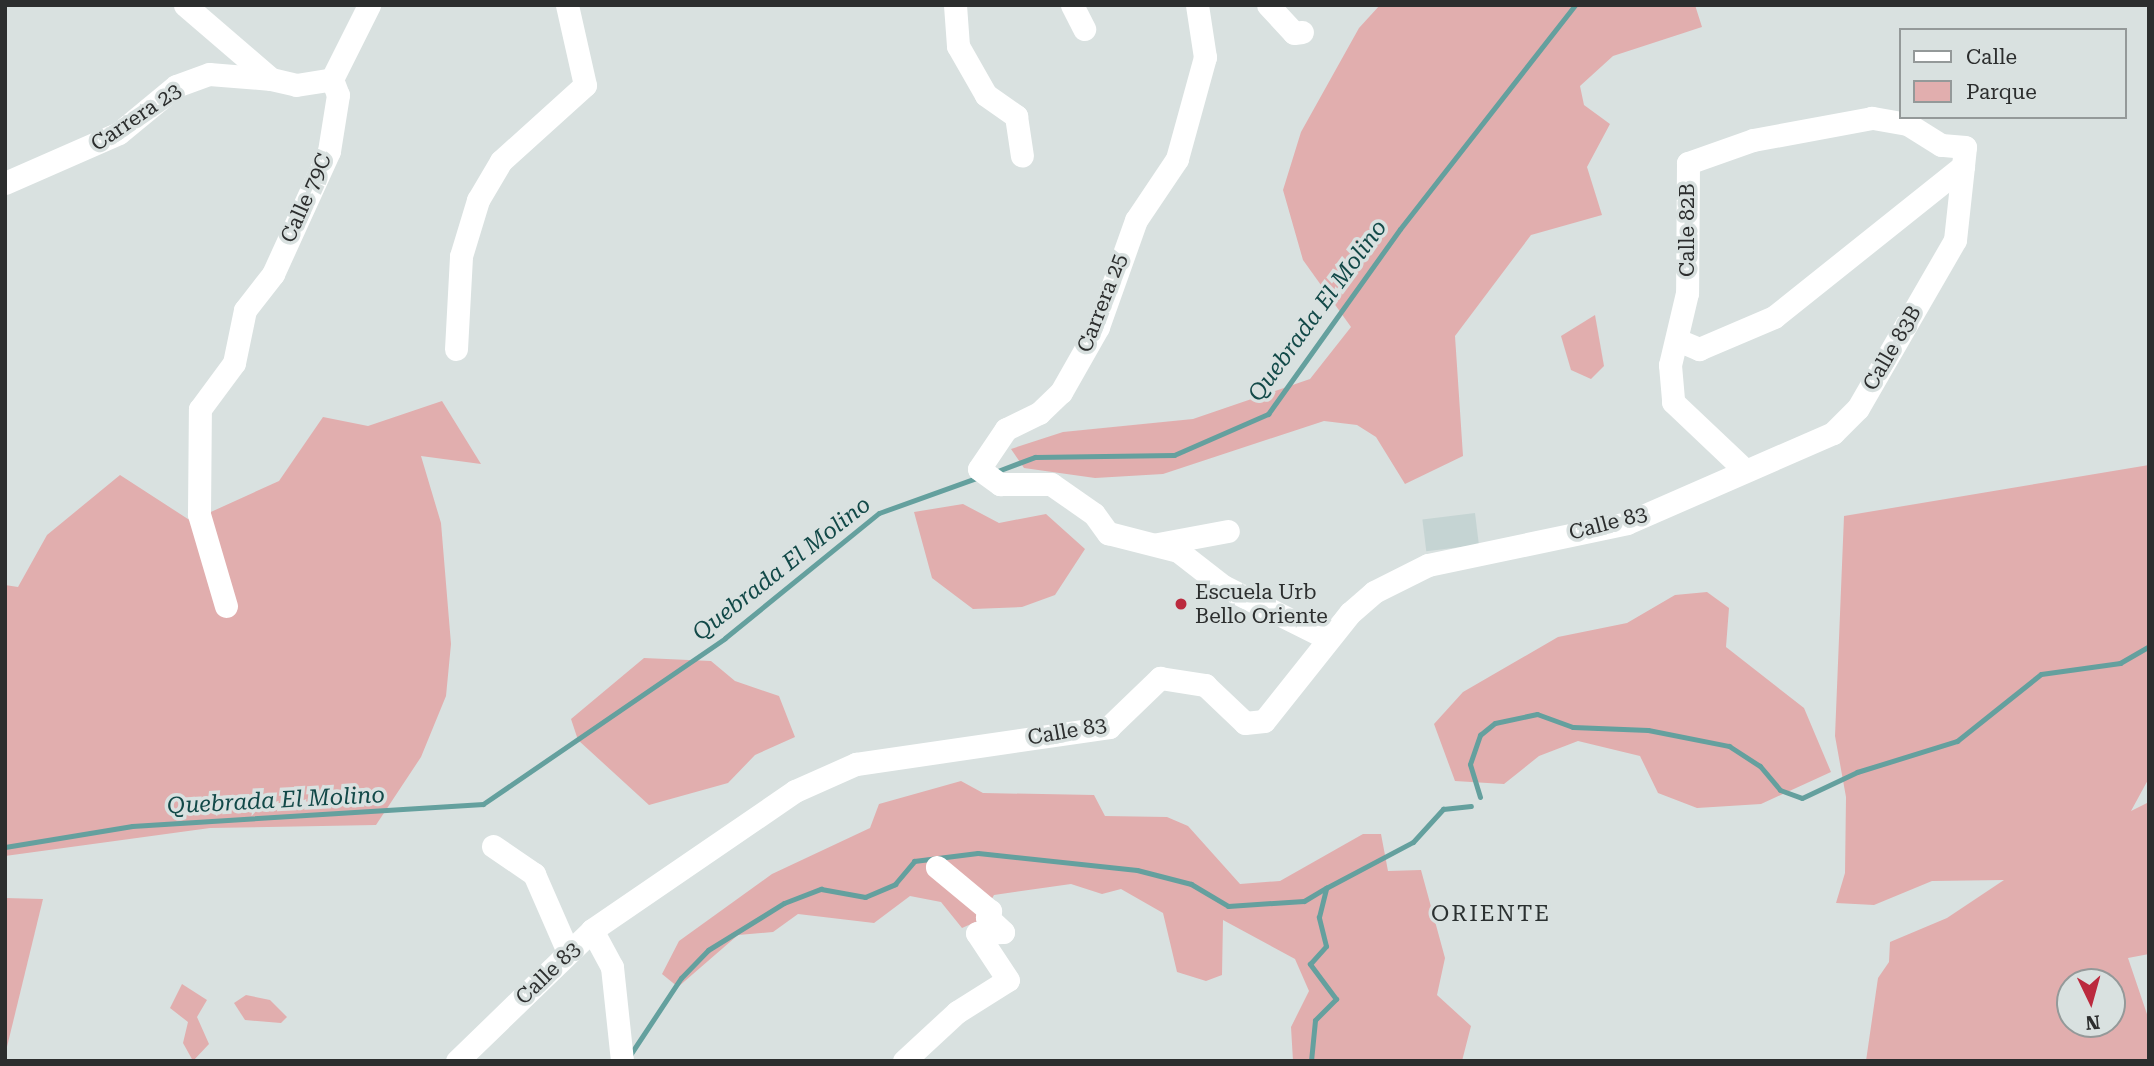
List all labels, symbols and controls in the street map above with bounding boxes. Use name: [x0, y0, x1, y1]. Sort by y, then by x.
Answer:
legend: [1898, 28, 2126, 119]
text: Calle: [1966, 45, 2017, 69]
street label: Carrera 23: [86, 78, 186, 156]
text: Parque: [1966, 80, 2037, 104]
street label: Calle 79C: [275, 150, 337, 246]
street label: Calle 82B: [1674, 183, 1700, 277]
water label: Quebrada El Molino: [1243, 215, 1393, 407]
street label: Carrera 25: [1072, 250, 1132, 356]
street label: Calle 83B: [1858, 301, 1926, 395]
water label: Quebrada El Molino: [688, 491, 876, 647]
street label: Calle 83: [1566, 501, 1650, 545]
place label: Escuela Urb Bello Oriente: [1195, 579, 1328, 629]
marker: Escuela Urb Bello Oriente: [1173, 596, 1189, 612]
street label: Calle 83: [1026, 712, 1108, 750]
water label: Quebrada El Molino: [167, 782, 385, 820]
district label: ORIENTE: [1432, 900, 1550, 928]
street label: Calle 83: [511, 936, 585, 1010]
north arrow: [2056, 968, 2126, 1038]
text: N: [2084, 1010, 2101, 1035]

